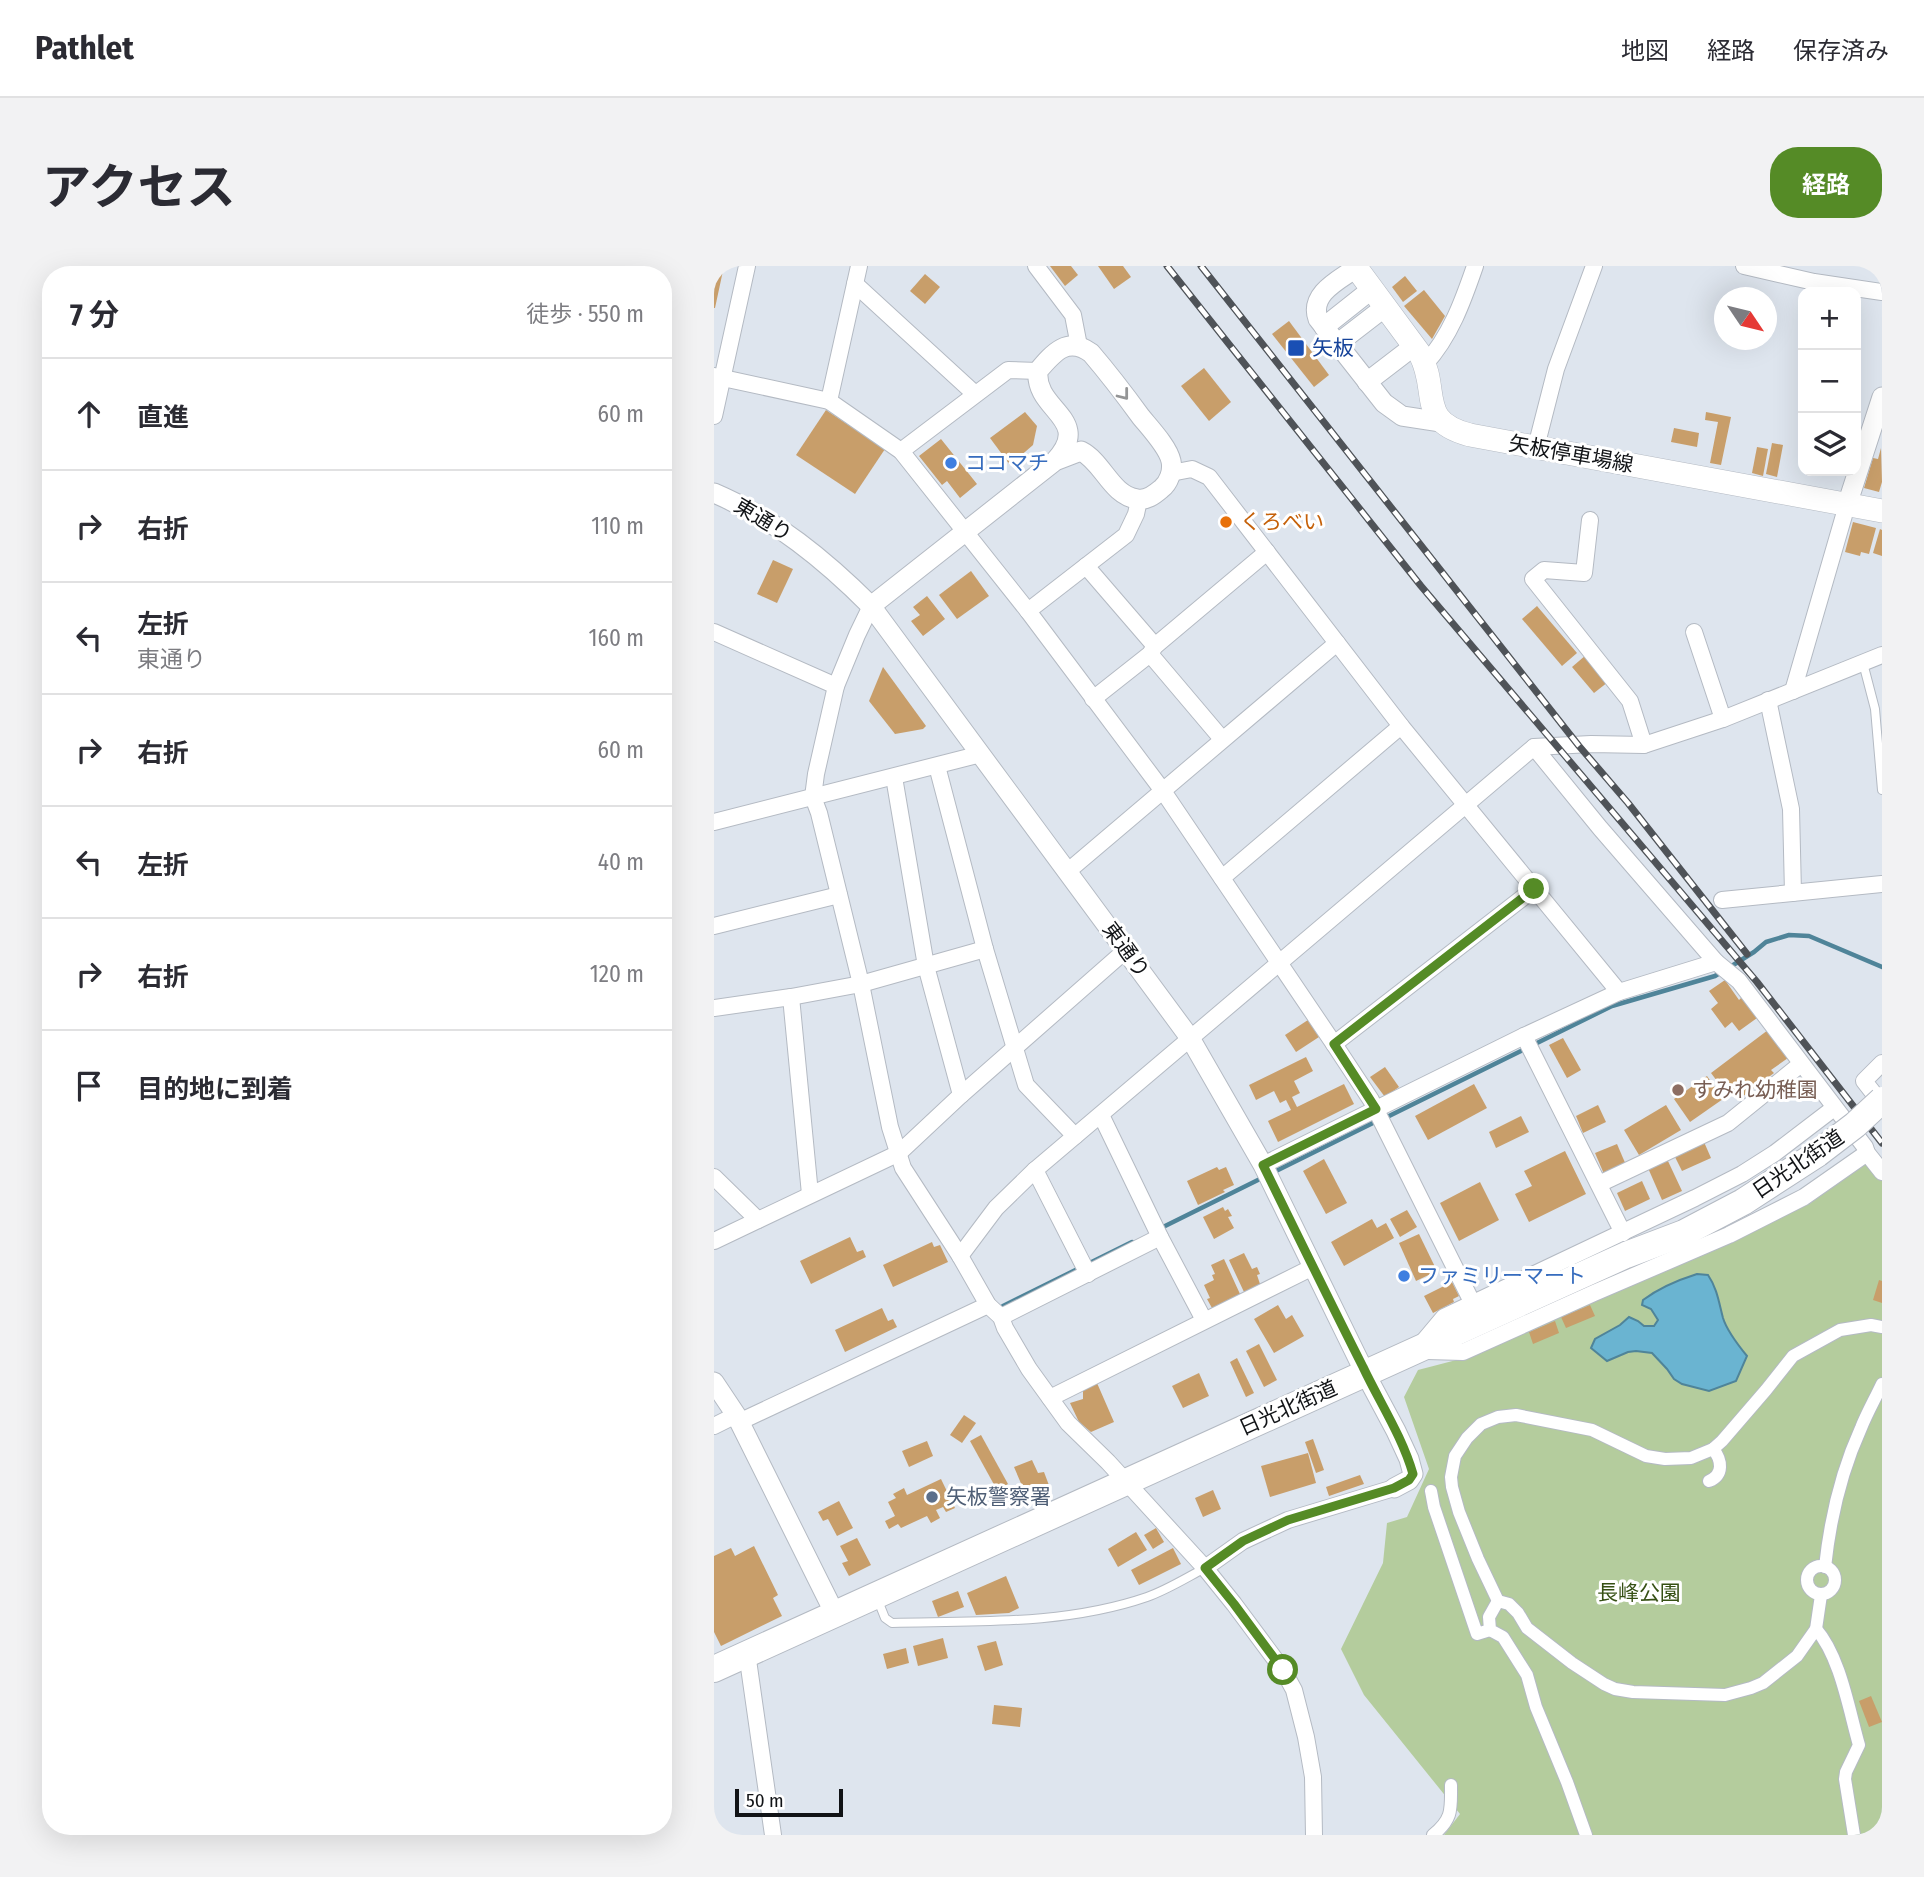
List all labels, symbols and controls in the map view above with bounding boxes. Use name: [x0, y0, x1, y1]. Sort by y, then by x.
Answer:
text: Pathlet: [35, 28, 134, 68]
text: 地図: [1621, 37, 1669, 65]
text: 経路: [1707, 37, 1755, 65]
text: 保存済み: [1793, 37, 1889, 65]
button: 経路: [1770, 147, 1882, 218]
text: アクセス: [42, 158, 236, 217]
north arrow: [1714, 287, 1777, 350]
map controls: [1798, 287, 1861, 476]
button: +: [1798, 287, 1861, 350]
text: 7 分: [70, 297, 119, 333]
text: 徒歩 · 550 m: [526, 300, 644, 328]
place label: 矢板: [1312, 335, 1354, 361]
marker: 矢板: [1286, 338, 1306, 358]
button: −: [1798, 350, 1861, 413]
one-way arrow: [1116, 387, 1129, 400]
icon: ahead: [70, 395, 108, 433]
text: 60 m: [598, 400, 644, 428]
text: 直進: [137, 402, 189, 433]
button: layers: [1798, 413, 1861, 476]
street label: 矢板停車場線: [1507, 430, 1635, 478]
place label: ココマチ: [965, 450, 1049, 476]
marker: ココマチ: [943, 455, 959, 471]
street label: 東通り: [729, 493, 797, 547]
icon: right: [70, 507, 108, 545]
place label: くろべい: [1240, 509, 1324, 535]
text: 110 m: [591, 512, 644, 540]
text: 右折: [137, 514, 189, 545]
marker: くろべい: [1218, 514, 1234, 530]
text: 左折: [137, 609, 189, 640]
icon: left: [70, 619, 108, 657]
text: 160 m: [589, 624, 644, 652]
text: 東通り: [137, 645, 206, 673]
icon: right: [70, 731, 108, 769]
text: 60 m: [598, 736, 644, 764]
text: 右折: [137, 738, 189, 769]
icon: left: [70, 843, 108, 881]
text: 40 m: [598, 848, 644, 876]
text: 左折: [137, 850, 189, 881]
route end: [1518, 873, 1549, 904]
street label: 東通り: [1097, 917, 1155, 983]
icon: right: [70, 955, 108, 993]
text: 120 m: [590, 960, 644, 988]
text: 右折: [137, 962, 189, 993]
icon: arrive: [70, 1067, 108, 1105]
text: 目的地に到着: [137, 1074, 293, 1105]
place label: すみれ幼稚園: [1692, 1077, 1818, 1103]
marker: すみれ幼稚園: [1670, 1082, 1686, 1098]
street label: 日光北街道: [1747, 1124, 1849, 1204]
place label: ファミリーマート: [1418, 1263, 1586, 1289]
marker: ファミリーマート: [1396, 1268, 1412, 1284]
street label: 日光北街道: [1235, 1375, 1341, 1441]
place label: 矢板警察署: [946, 1484, 1051, 1510]
marker: 矢板警察署: [924, 1489, 940, 1505]
park label: 長峰公園: [1597, 1580, 1681, 1606]
route start: [1267, 1654, 1298, 1685]
scale bar: [735, 1786, 844, 1818]
text: 50 m: [746, 1789, 784, 1812]

